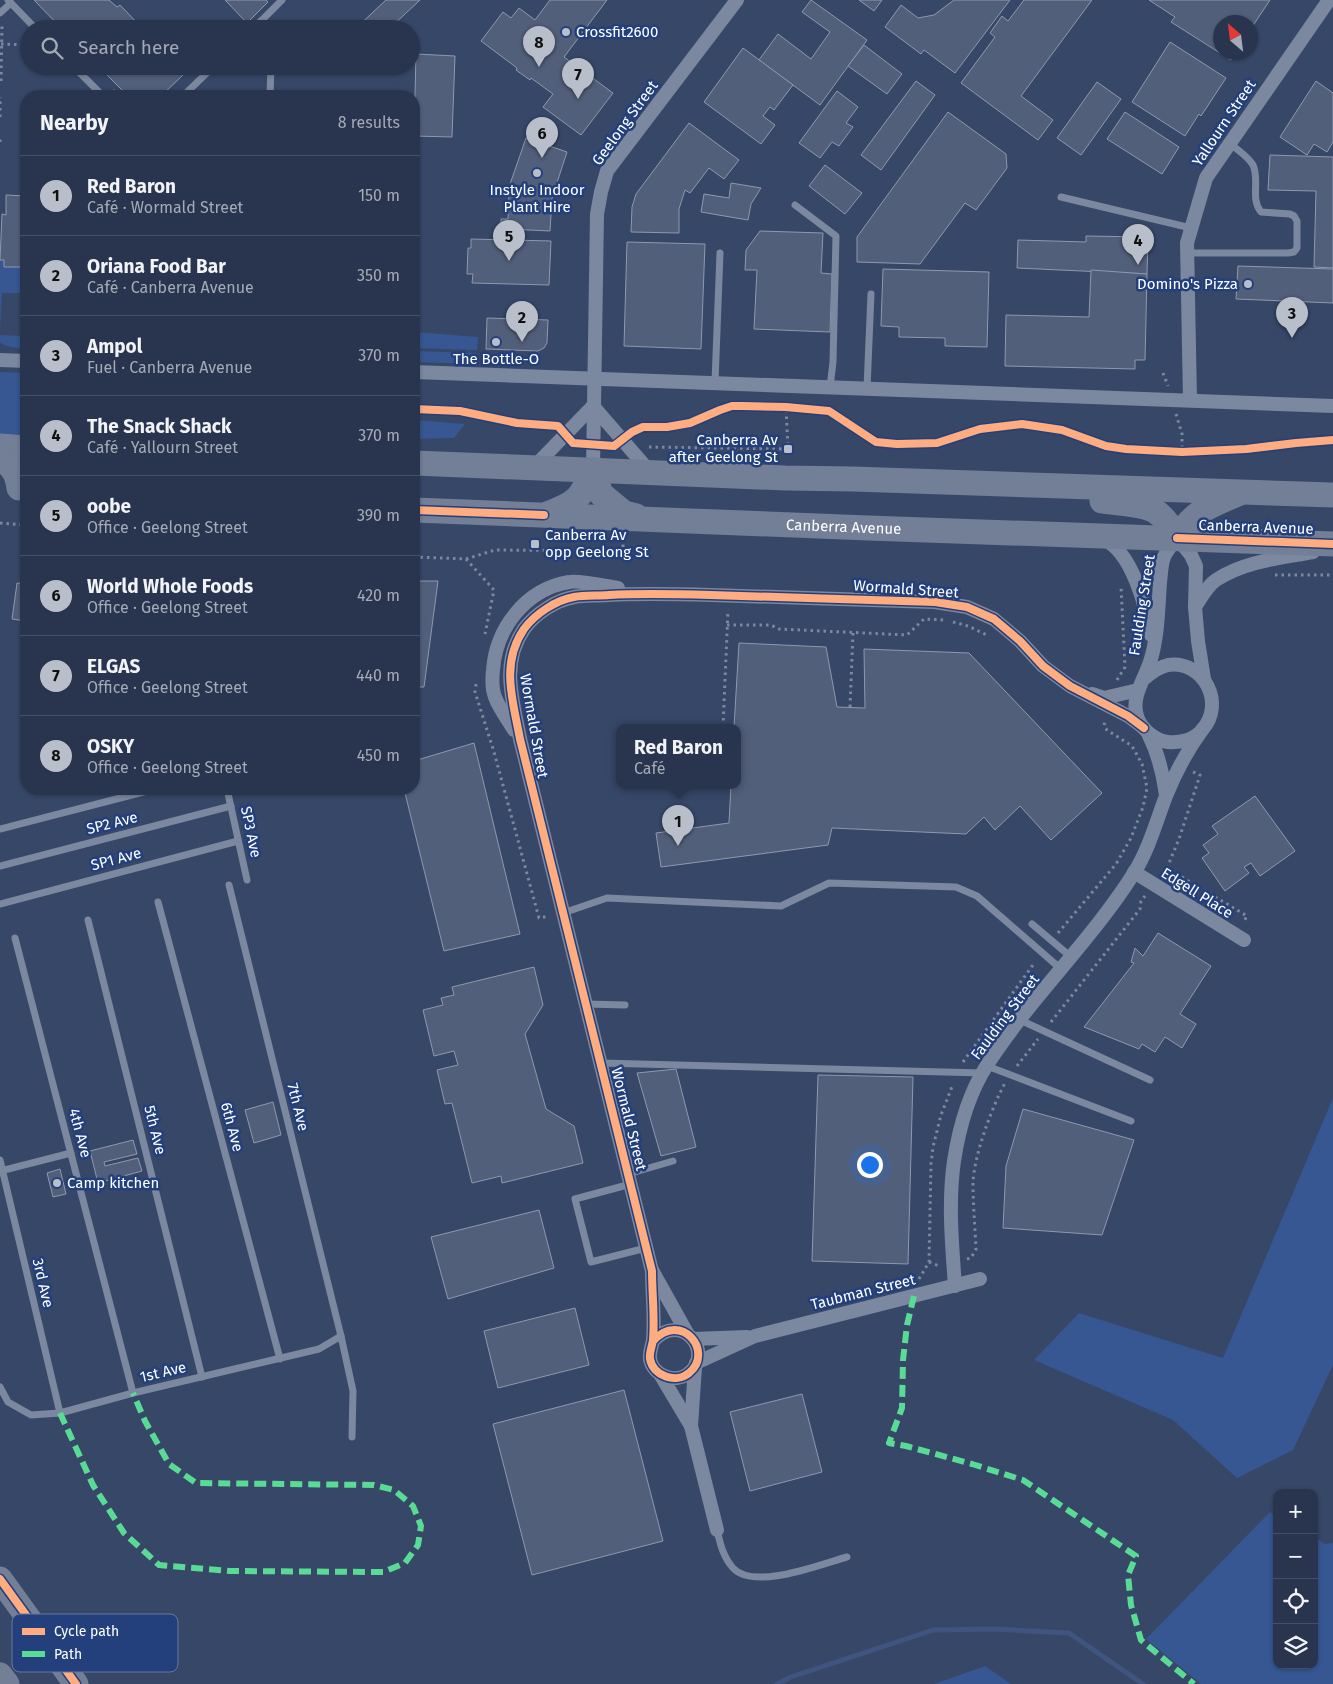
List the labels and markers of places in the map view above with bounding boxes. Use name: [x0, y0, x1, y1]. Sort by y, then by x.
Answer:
place label: Crossfit2600: [576, 23, 658, 41]
pin: 8: [523, 26, 555, 67]
marker: Crossfit2600: [560, 26, 572, 38]
pin: 7: [562, 58, 594, 99]
pin: 6: [526, 117, 558, 158]
marker: Instyle Indoor Plant Hire: [531, 167, 543, 179]
place label: Instyle Indoor Plant Hire: [490, 181, 585, 216]
pin: 5: [493, 220, 525, 261]
pin: 4: [1122, 224, 1154, 265]
place label: Domino's Pizza: [1137, 275, 1238, 293]
marker: Domino's Pizza: [1242, 278, 1254, 290]
pin: 3: [1276, 297, 1308, 338]
pin: 2: [506, 301, 538, 342]
marker: The Bottle-O: [490, 336, 502, 348]
place label: The Bottle-O: [453, 350, 539, 368]
place label: Canberra Av after Geelong St: [669, 431, 779, 466]
marker: Canberra Av after Geelong St: [782, 443, 794, 455]
place label: Canberra Av opp Geelong St: [545, 526, 649, 561]
marker: Canberra Av opp Geelong St: [529, 538, 541, 550]
pin: 1: [662, 805, 694, 846]
place label: Camp kitchen: [67, 1174, 159, 1192]
marker: Camp kitchen: [51, 1177, 63, 1189]

